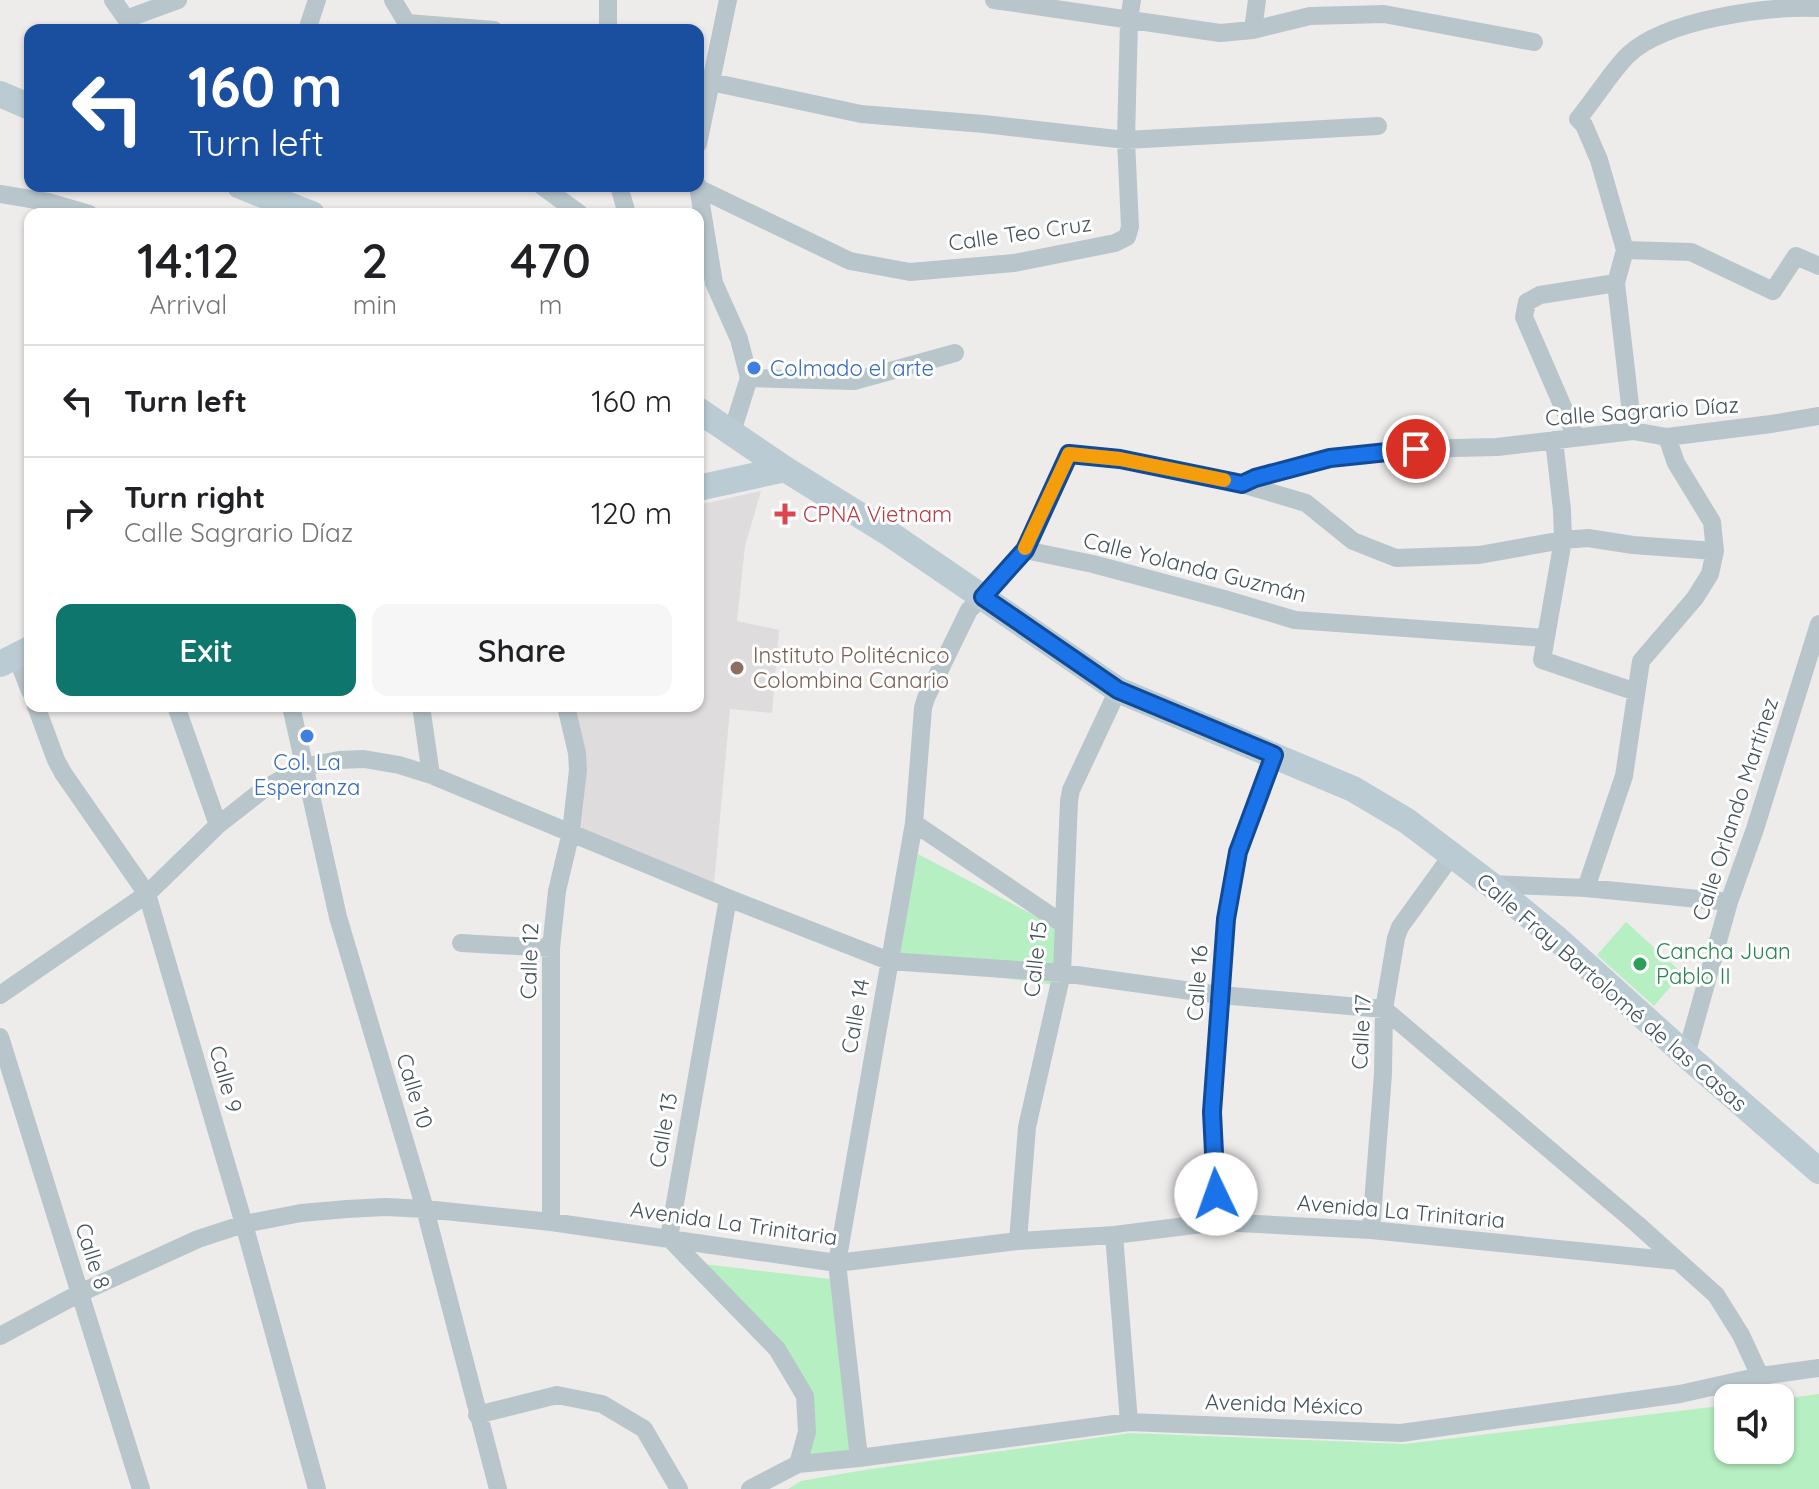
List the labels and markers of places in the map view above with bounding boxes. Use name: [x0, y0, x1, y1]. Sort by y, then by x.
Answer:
place label: Colmado el arte: [770, 354, 934, 382]
marker: Colmado el arte: [745, 359, 763, 377]
pin: [1382, 415, 1450, 483]
place label: CPNA Vietnam: [803, 500, 952, 528]
marker: CPNA Vietnam: [774, 503, 796, 525]
place label: Instituto Politécnico Colombina Canario: [753, 641, 950, 694]
marker: Instituto Politécnico Colombina Canario: [728, 659, 746, 677]
marker: Col. La Esperanza: [298, 727, 316, 745]
place label: Col. La Esperanza: [254, 748, 360, 801]
place label: Cancha Juan Pablo II: [1656, 937, 1791, 990]
marker: Cancha Juan Pablo II: [1631, 955, 1649, 973]

